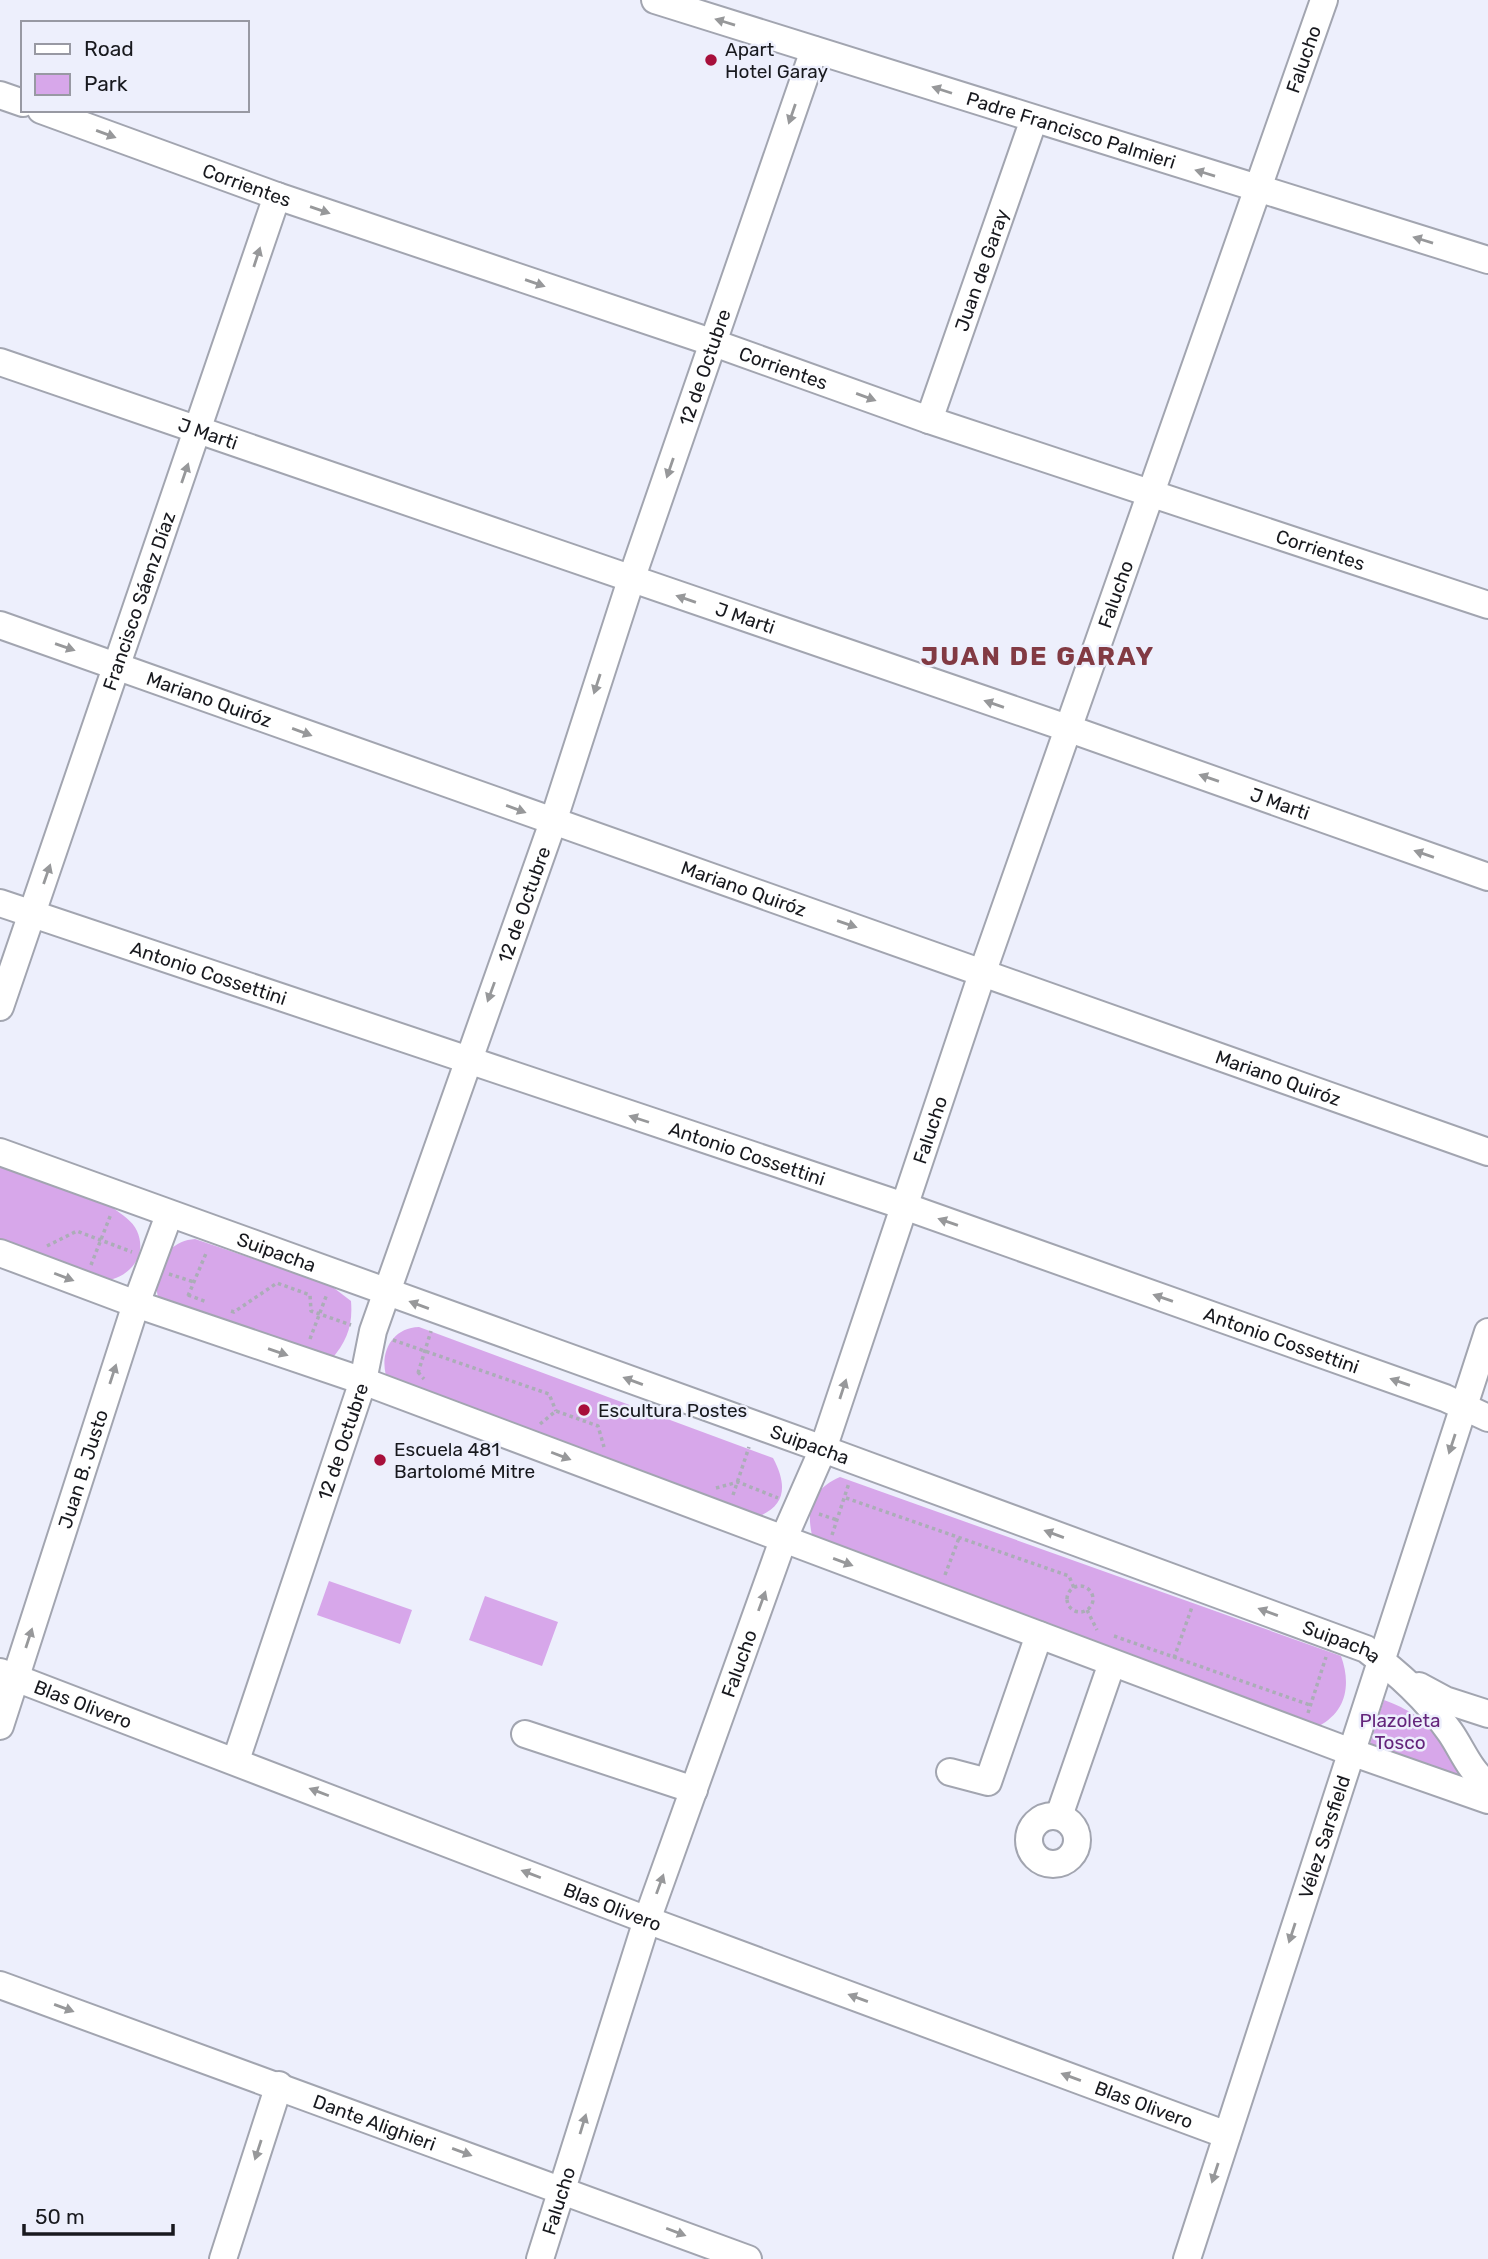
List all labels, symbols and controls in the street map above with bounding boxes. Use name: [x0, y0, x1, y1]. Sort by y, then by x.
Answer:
one-way arrow: [714, 16, 735, 26]
legend: [21, 21, 248, 112]
street label: Falucho: [1281, 22, 1326, 96]
text: Road: [84, 36, 134, 61]
place label: Apart Hotel Garay: [725, 38, 828, 83]
marker: Apart Hotel Garay: [703, 52, 719, 68]
text: Park: [84, 71, 128, 96]
one-way arrow: [931, 84, 952, 95]
street label: Padre Francisco Palmieri: [964, 87, 1179, 174]
one-way arrow: [786, 104, 797, 125]
one-way arrow: [95, 128, 116, 139]
street label: Corrientes: [199, 159, 294, 212]
one-way arrow: [1195, 167, 1216, 178]
one-way arrow: [309, 205, 330, 216]
street label: Juan de Garay: [950, 206, 1014, 334]
one-way arrow: [1412, 234, 1433, 245]
one-way arrow: [252, 247, 263, 268]
one-way arrow: [525, 278, 546, 289]
street label: 12 de Octubre: [674, 306, 736, 429]
street label: Corrientes: [736, 342, 831, 395]
one-way arrow: [856, 392, 877, 403]
street label: J Marti: [175, 413, 241, 455]
one-way arrow: [664, 458, 675, 479]
one-way arrow: [180, 463, 191, 484]
street label: Francisco Sáenz Díaz: [98, 509, 180, 694]
street label: Corrientes: [1273, 525, 1368, 575]
street label: Falucho: [1093, 557, 1138, 631]
one-way arrow: [676, 593, 697, 603]
street label: J Marti: [712, 597, 778, 639]
district label: JUAN DE GARAY: [921, 641, 1155, 672]
one-way arrow: [54, 642, 75, 653]
street label: Mariano Quiróz: [143, 667, 275, 732]
one-way arrow: [592, 674, 602, 695]
one-way arrow: [984, 698, 1005, 708]
one-way arrow: [291, 726, 312, 737]
one-way arrow: [1199, 772, 1220, 783]
street label: J Marti: [1247, 783, 1313, 825]
one-way arrow: [506, 804, 527, 815]
street label: 12 de Octubre: [493, 843, 555, 966]
one-way arrow: [1413, 848, 1434, 859]
street label: Mariano Quiróz: [678, 856, 809, 922]
one-way arrow: [42, 863, 53, 884]
one-way arrow: [836, 919, 857, 930]
street label: Antonio Cossettini: [127, 937, 290, 1010]
one-way arrow: [486, 981, 497, 1002]
street label: Mariano Quiróz: [1212, 1045, 1344, 1111]
street label: Falucho: [908, 1093, 952, 1167]
one-way arrow: [629, 1113, 650, 1124]
street label: Antonio Cossettini: [666, 1117, 828, 1191]
one-way arrow: [938, 1216, 959, 1227]
street label: Suipacha: [234, 1227, 319, 1277]
one-way arrow: [53, 1271, 74, 1282]
one-way arrow: [1152, 1292, 1173, 1303]
one-way arrow: [408, 1299, 429, 1310]
street label: Antonio Cossettini: [1201, 1302, 1362, 1379]
one-way arrow: [268, 1348, 289, 1358]
one-way arrow: [109, 1364, 119, 1385]
one-way arrow: [623, 1375, 644, 1386]
one-way arrow: [1390, 1376, 1411, 1387]
one-way arrow: [838, 1378, 849, 1399]
street label: 12 de Octubre: [313, 1380, 373, 1503]
place label: Escultura Postes: [598, 1399, 747, 1422]
marker: Escultura Postes: [576, 1402, 592, 1418]
street label: Juan B. Justo: [53, 1407, 113, 1531]
street label: Suipacha: [767, 1420, 852, 1470]
one-way arrow: [1446, 1433, 1457, 1454]
place label: Escuela 481 Bartolomé Mitre: [394, 1438, 535, 1483]
one-way arrow: [550, 1451, 571, 1462]
marker: Escuela 481 Bartolomé Mitre: [372, 1452, 388, 1468]
one-way arrow: [1044, 1528, 1065, 1539]
one-way arrow: [832, 1557, 853, 1568]
one-way arrow: [756, 1590, 767, 1611]
one-way arrow: [1258, 1606, 1279, 1617]
street label: Suipacha: [1299, 1616, 1385, 1668]
one-way arrow: [25, 1627, 35, 1648]
street label: Falucho: [717, 1627, 762, 1700]
street label: Blas Olivero: [31, 1675, 135, 1734]
park label: Plazoleta Tosco: [1360, 1709, 1440, 1754]
street label: Vélez Sarsfield: [1294, 1772, 1355, 1901]
one-way arrow: [308, 1786, 329, 1797]
one-way arrow: [520, 1869, 541, 1880]
one-way arrow: [655, 1873, 666, 1894]
street label: Blas Olivero: [560, 1878, 665, 1936]
one-way arrow: [1286, 1923, 1297, 1944]
one-way arrow: [848, 1992, 869, 2003]
one-way arrow: [54, 2003, 75, 2014]
one-way arrow: [1061, 2071, 1082, 2082]
street label: Blas Olivero: [1092, 2076, 1196, 2133]
street label: Dante Alighieri: [310, 2090, 439, 2156]
one-way arrow: [579, 2113, 589, 2134]
one-way arrow: [253, 2140, 263, 2161]
one-way arrow: [452, 2147, 473, 2158]
one-way arrow: [1209, 2163, 1220, 2184]
street label: Falucho: [537, 2164, 580, 2238]
scale bar: [24, 2192, 173, 2236]
text: 50 m: [35, 2204, 85, 2229]
one-way arrow: [665, 2226, 686, 2237]

